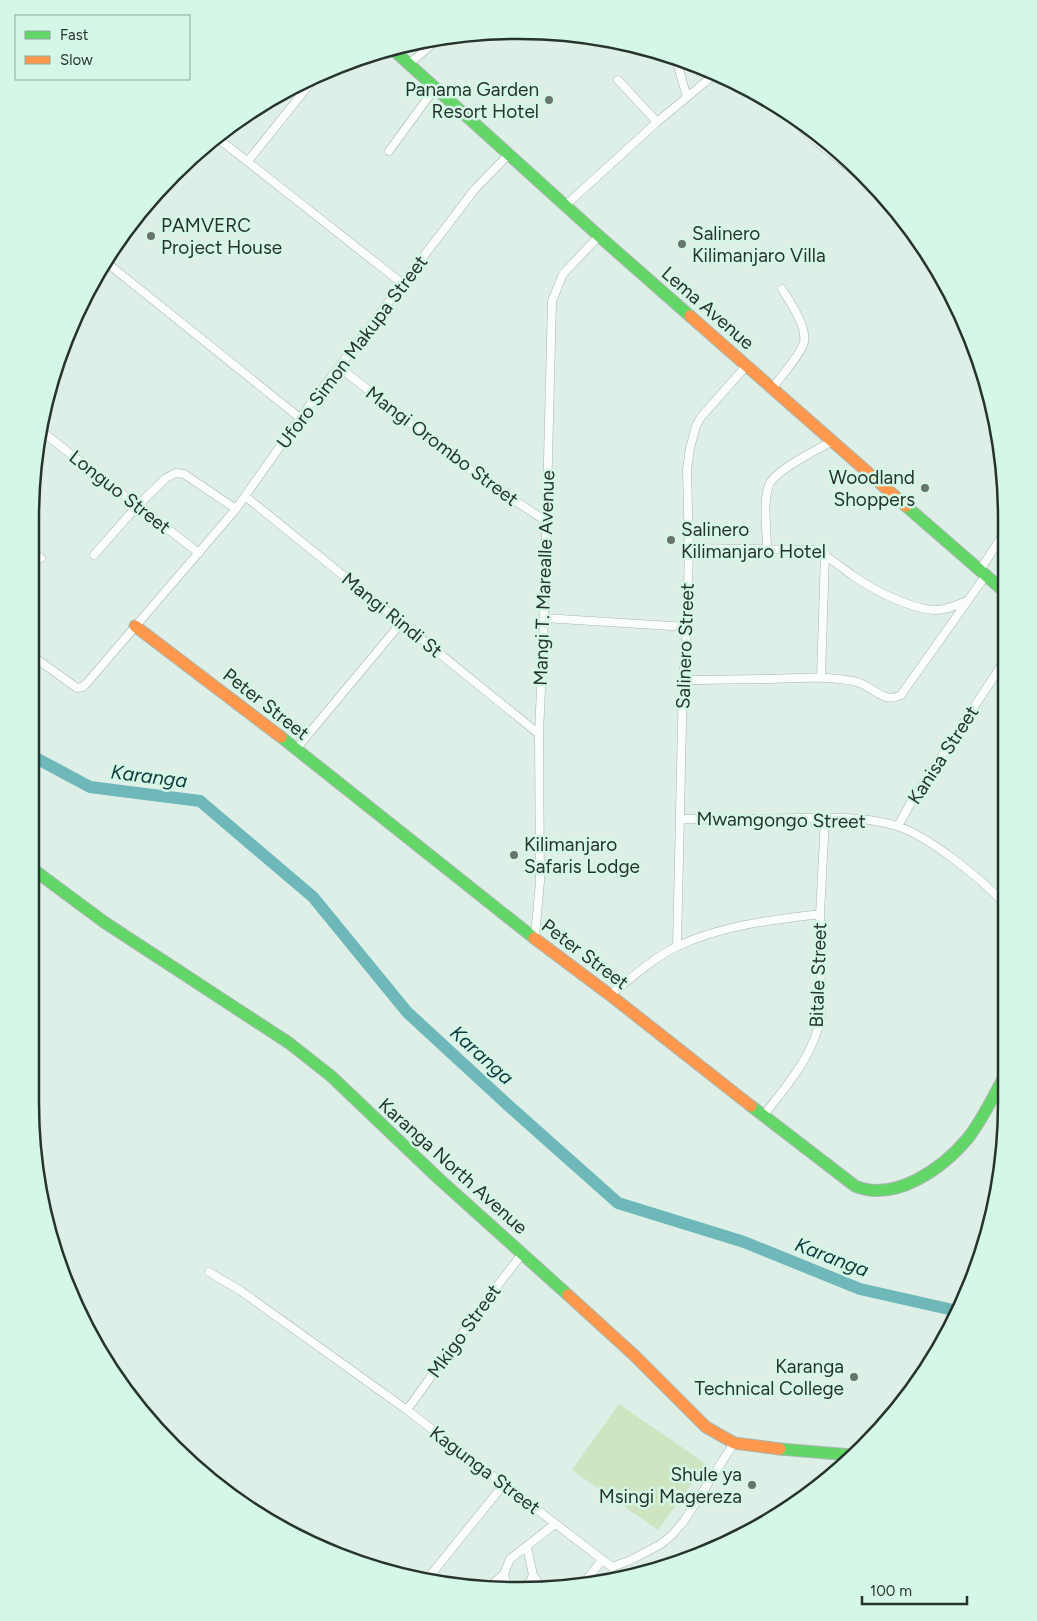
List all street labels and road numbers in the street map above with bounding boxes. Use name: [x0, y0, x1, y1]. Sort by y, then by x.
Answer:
street label: Uforo Simon Makupa Street: [272, 251, 432, 453]
street label: Lema Avenue: [657, 262, 759, 354]
street label: Mangi Orombo Street: [361, 381, 523, 511]
street label: Longuo Street: [65, 445, 175, 539]
street label: Mangi T. Marealle Avenue: [529, 470, 559, 686]
street label: Mangi Rindi St: [337, 567, 447, 663]
street label: Salinero Street: [671, 583, 699, 709]
street label: Peter Street: [218, 663, 314, 745]
street label: Kanisa Street: [903, 702, 983, 808]
street label: Mwamgongo Street: [696, 807, 866, 833]
street label: Peter Street: [537, 914, 633, 994]
street label: Bitale Street: [805, 922, 831, 1028]
street label: Karanga North Avenue: [374, 1093, 532, 1239]
street label: Mkigo Street: [422, 1280, 506, 1382]
street label: Kagunga Street: [425, 1421, 545, 1519]

